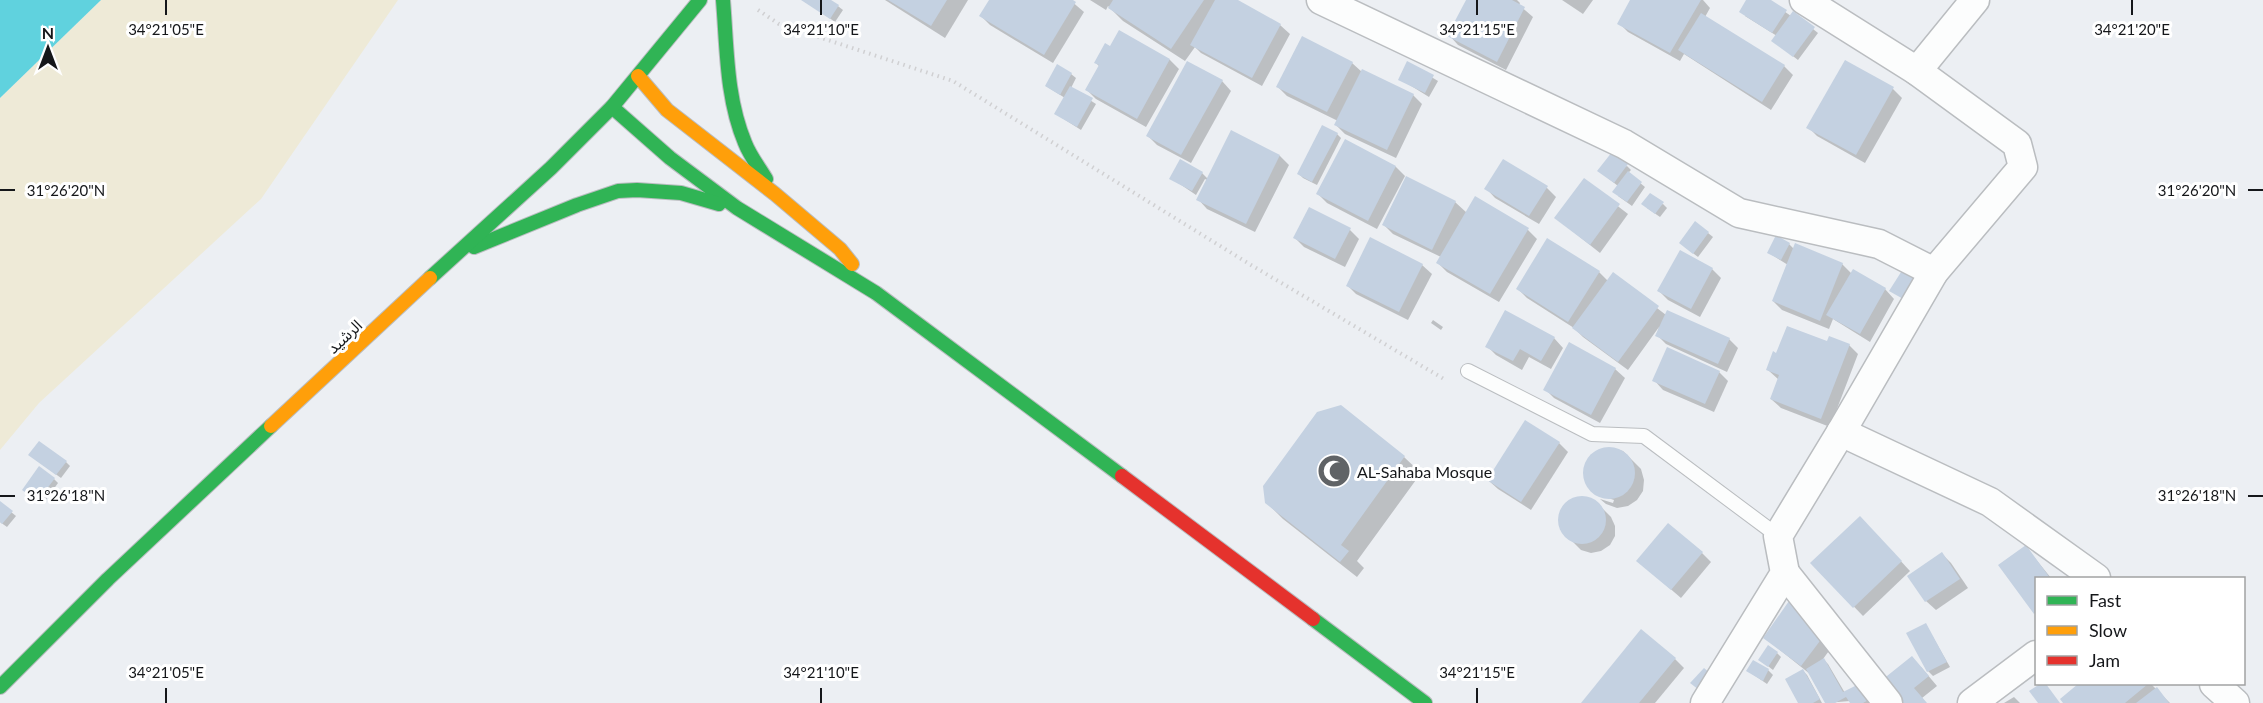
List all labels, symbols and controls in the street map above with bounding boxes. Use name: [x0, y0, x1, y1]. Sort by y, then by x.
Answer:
north arrow: [18, 18, 78, 78]
text: 34°21'05"E: [128, 20, 204, 38]
text: 34°21'10"E: [783, 20, 859, 38]
text: 34°21'15"E: [1439, 20, 1515, 38]
text: 34°21'20"E: [2094, 20, 2170, 38]
text: N: [42, 23, 54, 42]
text: 31°26'20"N: [27, 181, 105, 199]
text: 31°26'20"N: [2158, 181, 2236, 199]
street label: الرشيد: [323, 315, 366, 358]
mosque icon: AL-Sahaba Mosque: [1316, 453, 1352, 489]
place label: AL-Sahaba Mosque: [1357, 462, 1492, 481]
text: 31°26'18"N: [27, 486, 105, 504]
text: 31°26'18"N: [2158, 486, 2236, 504]
legend: [2035, 577, 2245, 685]
text: Fast: [2089, 589, 2122, 611]
text: Slow: [2089, 619, 2127, 641]
text: Jam: [2089, 649, 2120, 671]
text: 34°21'05"E: [128, 663, 204, 681]
text: 34°21'10"E: [783, 663, 859, 681]
text: 34°21'15"E: [1439, 663, 1515, 681]

